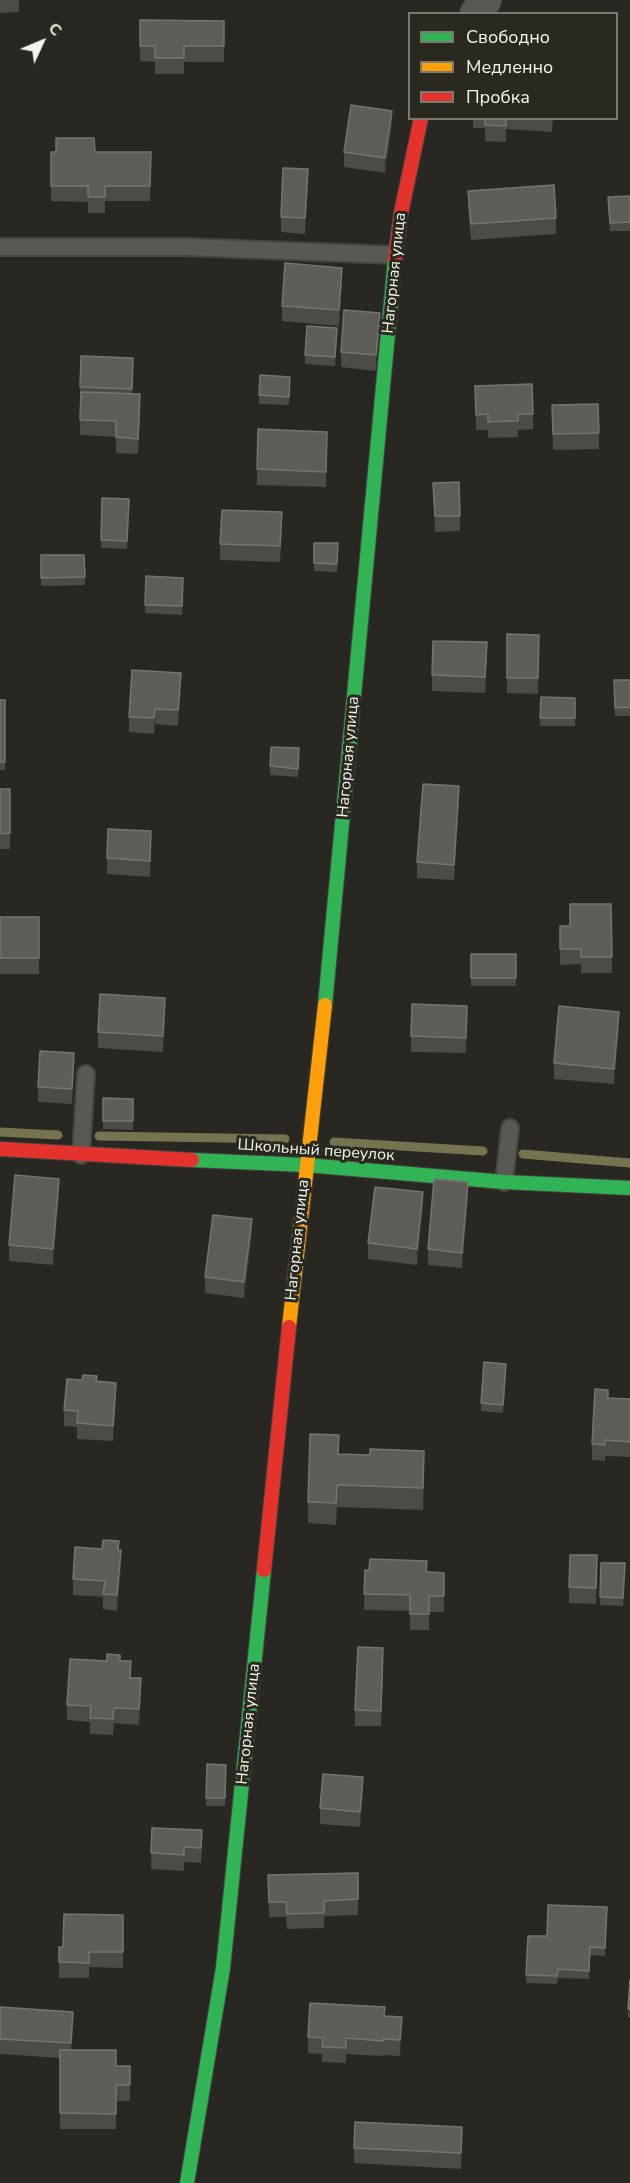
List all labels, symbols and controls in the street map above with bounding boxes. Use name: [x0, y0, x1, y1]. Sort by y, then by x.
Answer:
north arrow: [12, 12, 72, 72]
legend: [408, 12, 618, 120]
text: С: [43, 18, 67, 41]
text: Свободно: [466, 25, 550, 49]
text: Медленно: [466, 55, 553, 79]
text: Пробка: [466, 85, 530, 109]
street label: Нагорная улица: [379, 211, 411, 335]
street label: Нагорная улица: [334, 696, 364, 818]
street label: Школьный переулок: [237, 1136, 395, 1166]
street label: Нагорная улица: [282, 1178, 314, 1302]
street label: Нагорная улица: [233, 1662, 265, 1786]

